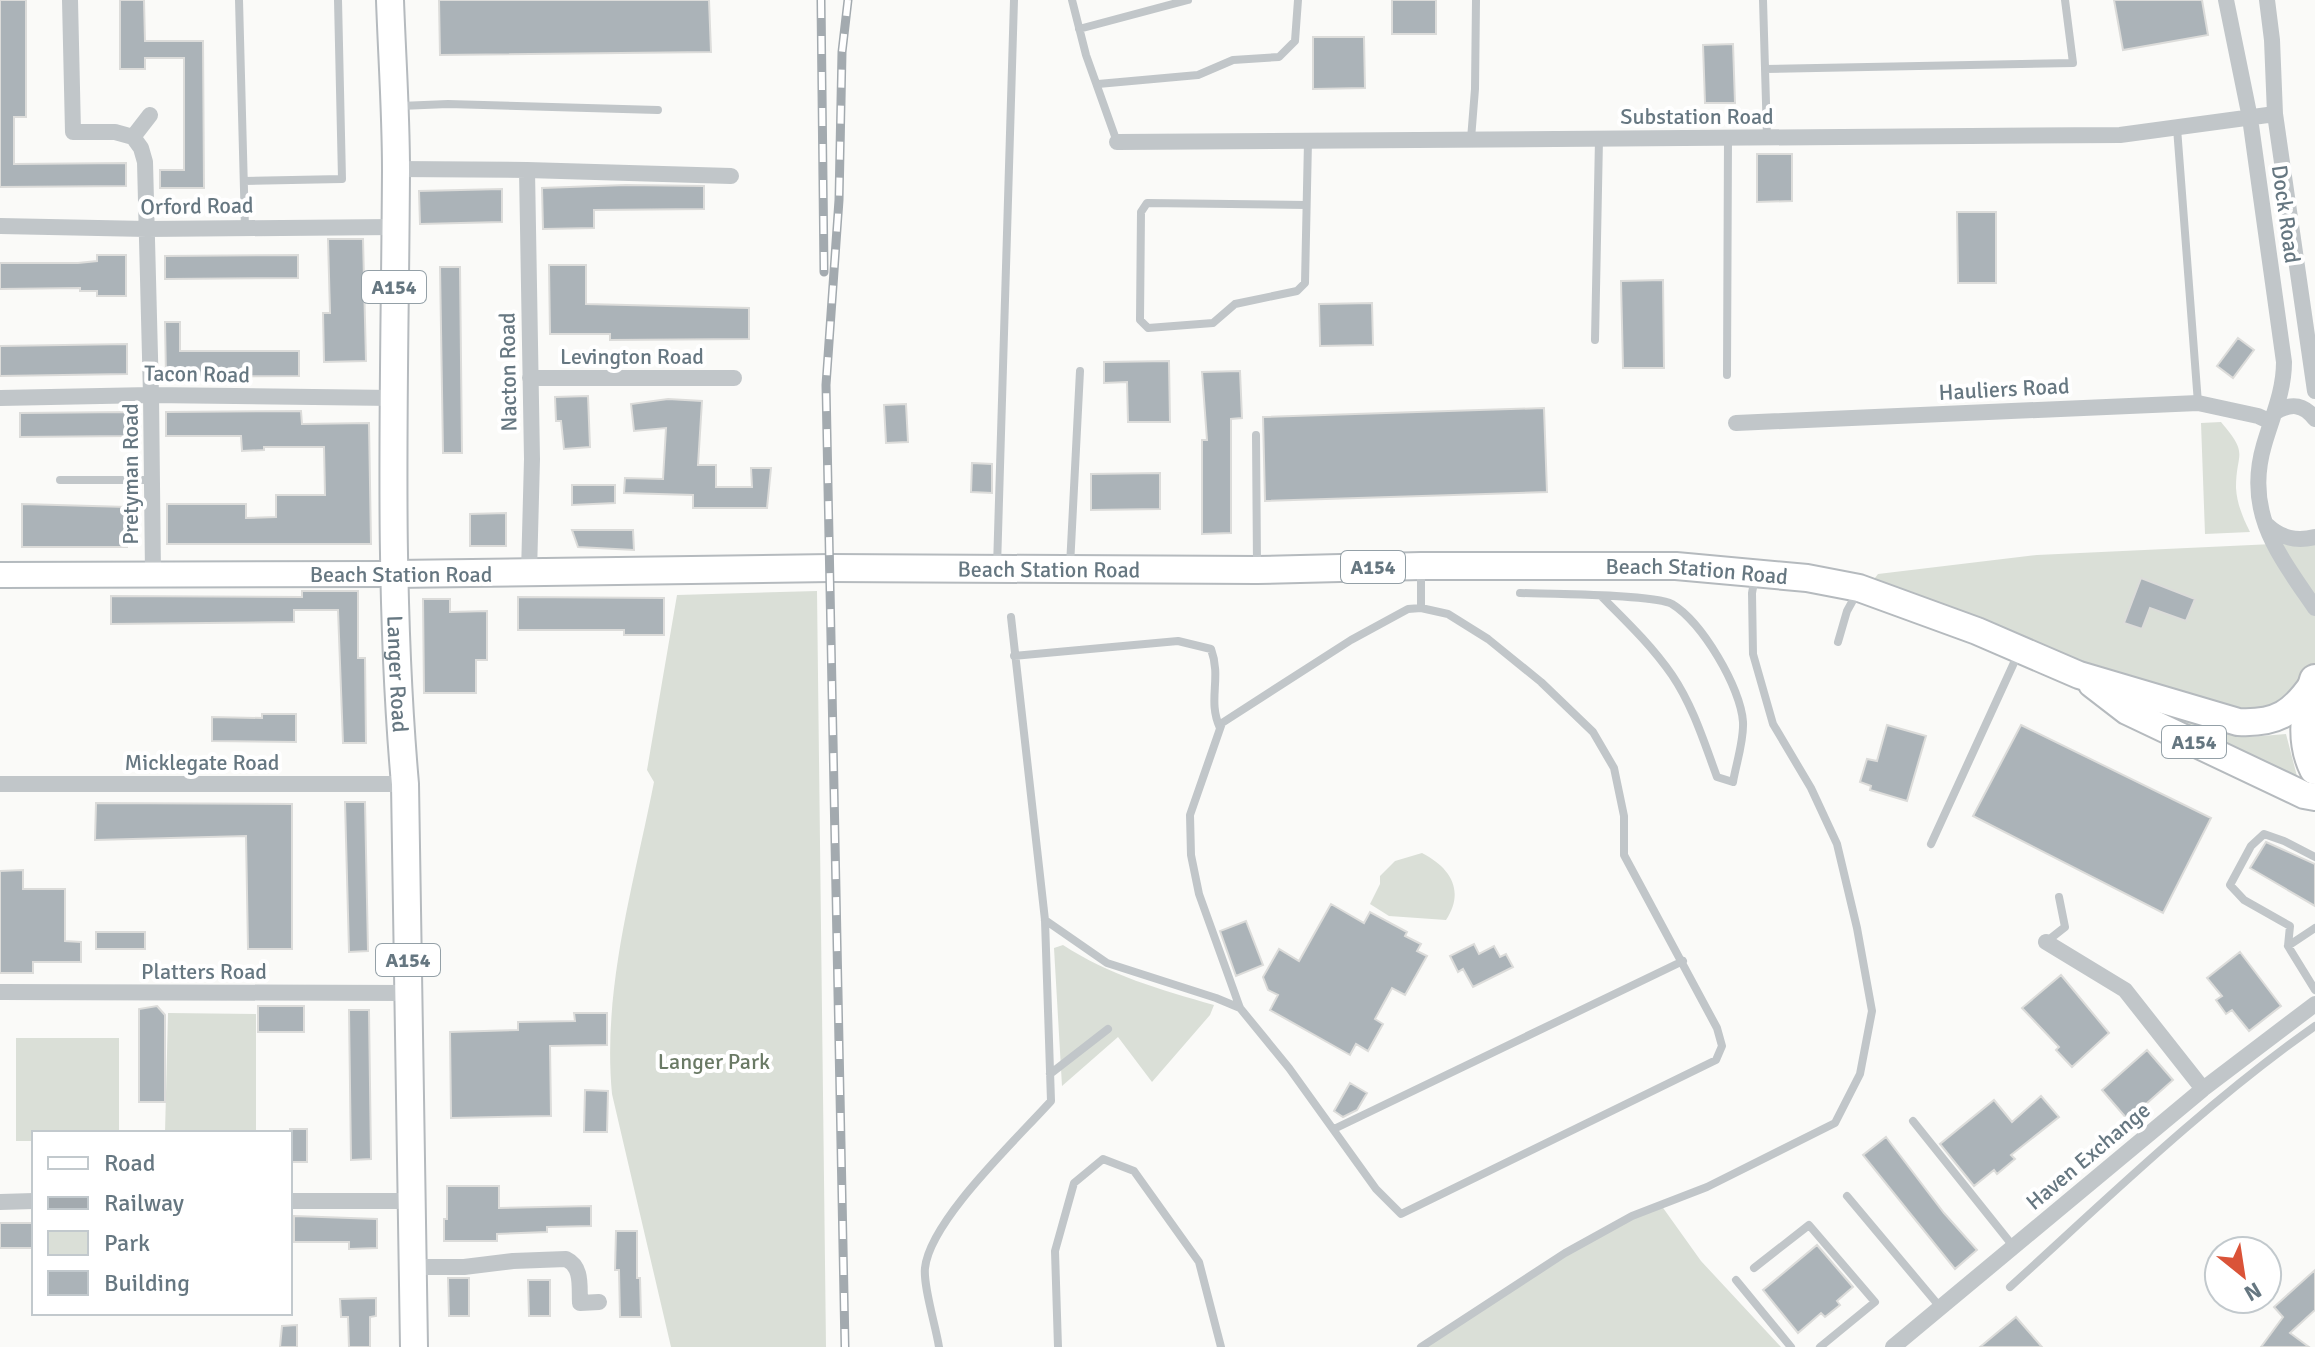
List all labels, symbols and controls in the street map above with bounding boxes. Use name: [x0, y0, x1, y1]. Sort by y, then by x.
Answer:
street label: Substation Road: [1620, 103, 1774, 130]
street label: Dock Road: [2266, 163, 2306, 265]
street label: Orford Road: [140, 192, 254, 220]
road number: A154: [362, 271, 426, 303]
street label: Nacton Road: [493, 312, 523, 432]
street label: Levington Road: [560, 343, 704, 370]
street label: Tacon Road: [144, 360, 250, 388]
street label: Hauliers Road: [1938, 372, 2070, 406]
street label: Pretyman Road: [117, 403, 144, 545]
road number: A154: [1341, 551, 1405, 583]
street label: Beach Station Road: [1606, 553, 1789, 590]
street label: Beach Station Road: [958, 555, 1140, 583]
street label: Beach Station Road: [310, 561, 492, 588]
street label: Langer Road: [382, 615, 414, 733]
road number: A154: [2162, 726, 2226, 758]
street label: Micklegate Road: [124, 749, 280, 776]
road number: A154: [376, 944, 440, 976]
street label: Platters Road: [141, 958, 267, 985]
park label: Langer Park: [658, 1048, 770, 1075]
street label: Haven Exchange: [2021, 1096, 2155, 1216]
legend: [32, 1131, 292, 1315]
text: Road: [104, 1148, 155, 1178]
text: Railway: [104, 1188, 184, 1218]
text: Park: [104, 1228, 150, 1258]
north arrow: [2203, 1235, 2283, 1315]
text: Building: [104, 1268, 190, 1298]
text: N: [2239, 1276, 2266, 1307]

